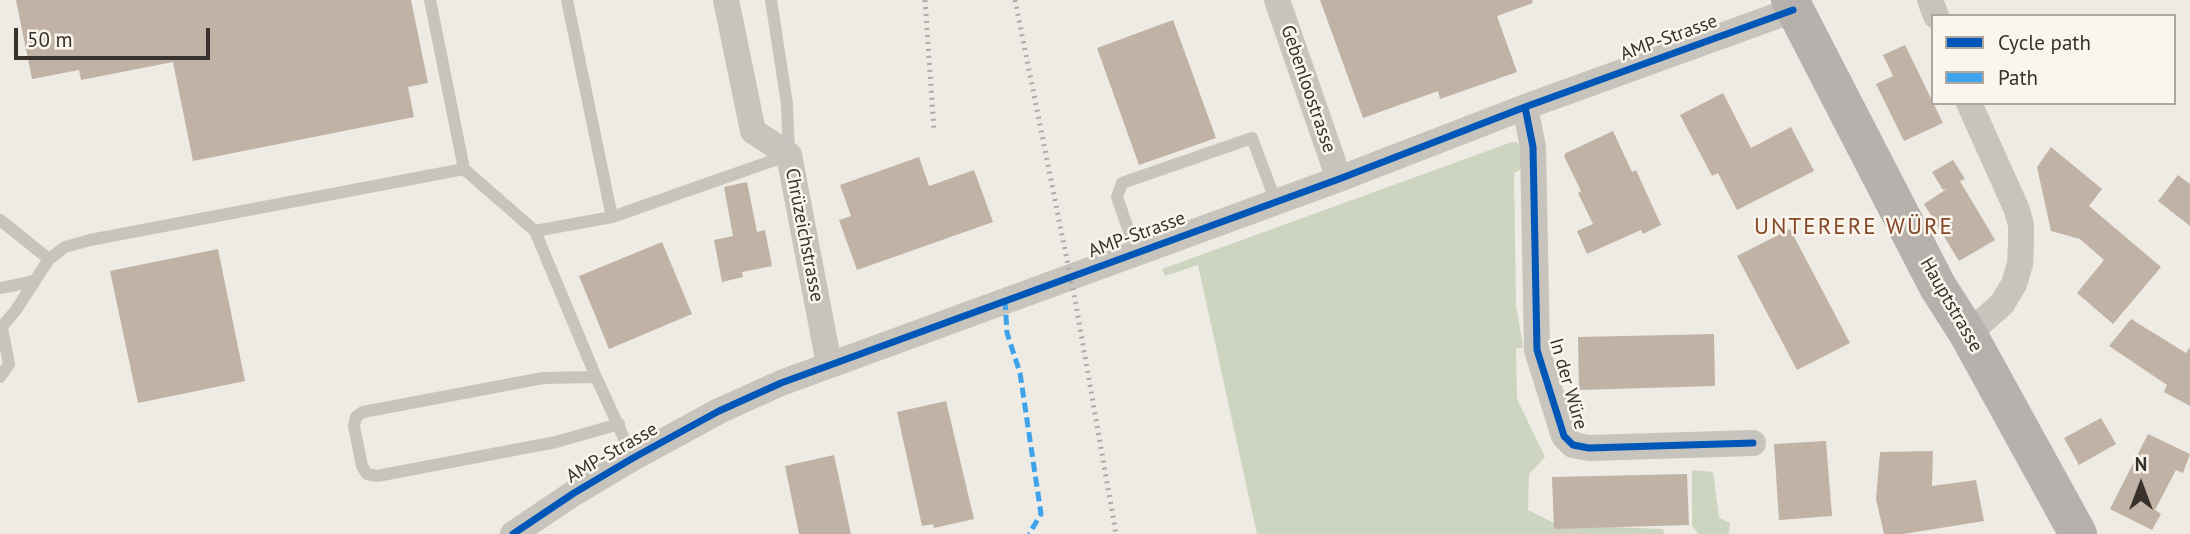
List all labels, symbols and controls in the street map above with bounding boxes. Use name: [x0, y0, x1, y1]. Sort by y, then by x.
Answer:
street label: AMP-Strasse: [1617, 10, 1721, 66]
scale bar: [18, 14, 214, 58]
legend: [1931, 14, 2176, 105]
street label: Gebenloostrasse: [1275, 22, 1341, 156]
text: 50 m: [27, 26, 73, 53]
text: Cycle path: [1998, 29, 2091, 56]
text: Path: [1998, 64, 2038, 91]
street label: Chrüzeichstrasse: [780, 166, 828, 304]
street label: AMP-Strasse: [1085, 207, 1189, 263]
district label: UNTERERE WÜRE: [1756, 213, 1952, 241]
street label: Hauptstrasse: [1915, 254, 1987, 356]
street label: In der Würe: [1544, 336, 1592, 432]
street label: AMP-Strasse: [562, 418, 662, 488]
north arrow: [2106, 450, 2176, 520]
text: N: [2135, 452, 2147, 476]

